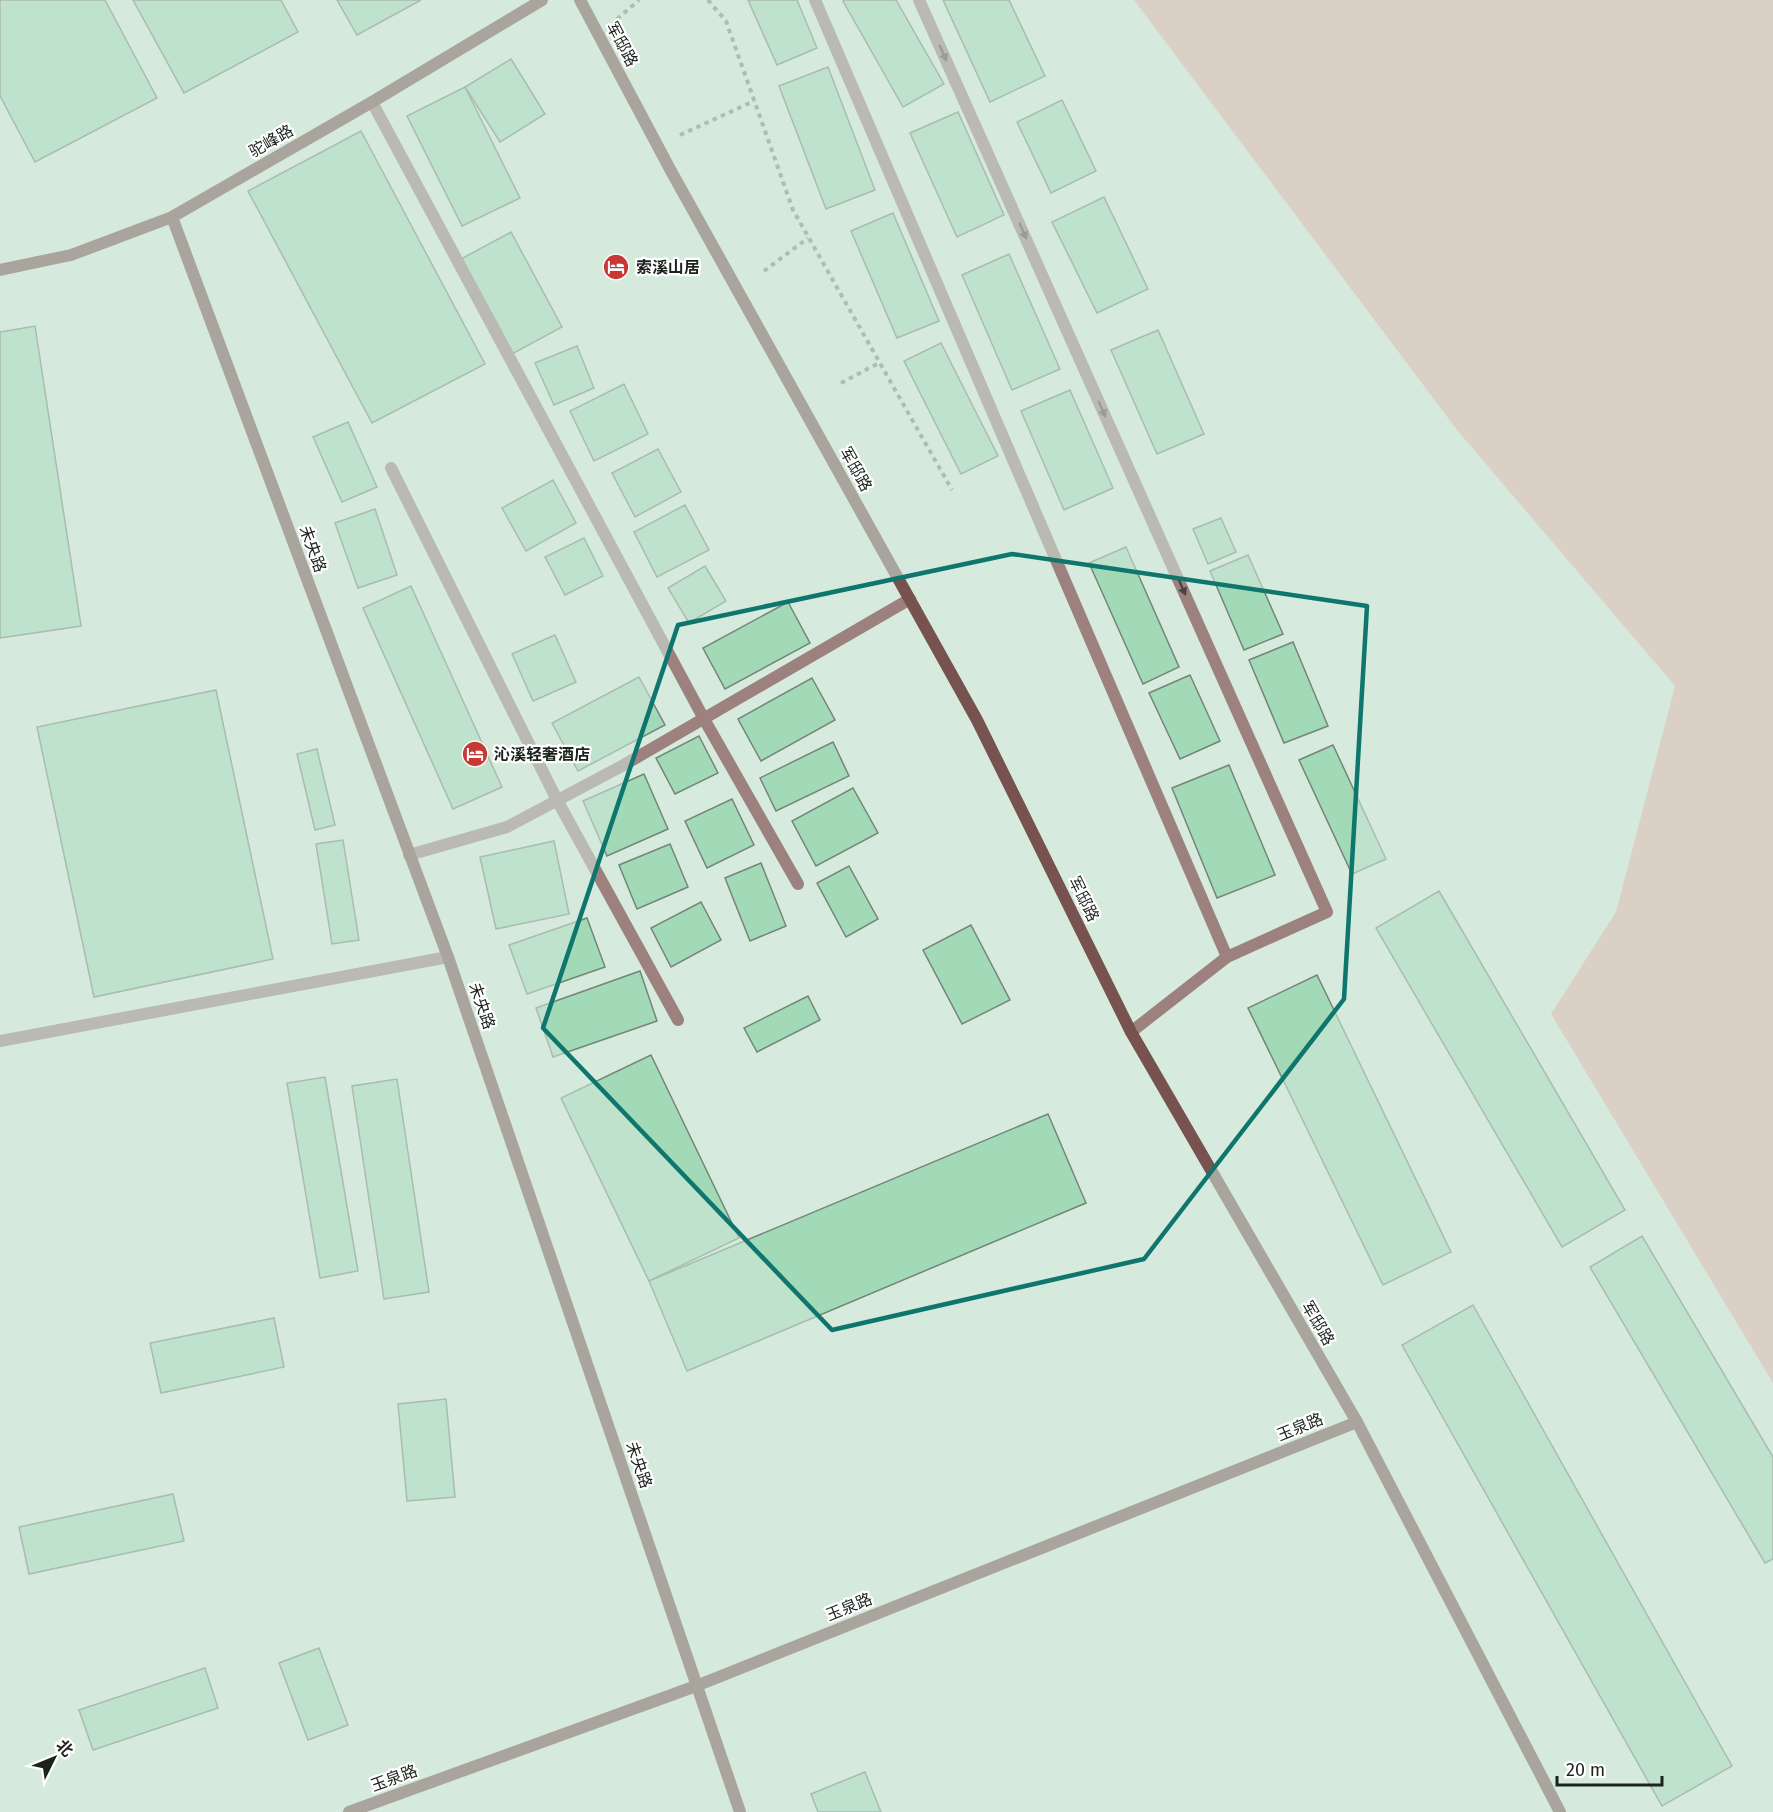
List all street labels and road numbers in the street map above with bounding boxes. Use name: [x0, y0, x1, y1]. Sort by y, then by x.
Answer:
street label: 军邸路: [602, 18, 642, 70]
street label: 驼峰路: [245, 121, 297, 161]
street label: 军邸路: [836, 443, 876, 495]
street label: 未央路: [296, 523, 330, 575]
street label: 军邸路: [1065, 873, 1103, 925]
street label: 未央路: [465, 980, 499, 1032]
street label: 军邸路: [1298, 1297, 1338, 1349]
street label: 玉泉路: [1274, 1409, 1326, 1445]
street label: 未央路: [622, 1439, 656, 1491]
street label: 玉泉路: [823, 1589, 875, 1625]
street label: 玉泉路: [368, 1761, 420, 1795]

